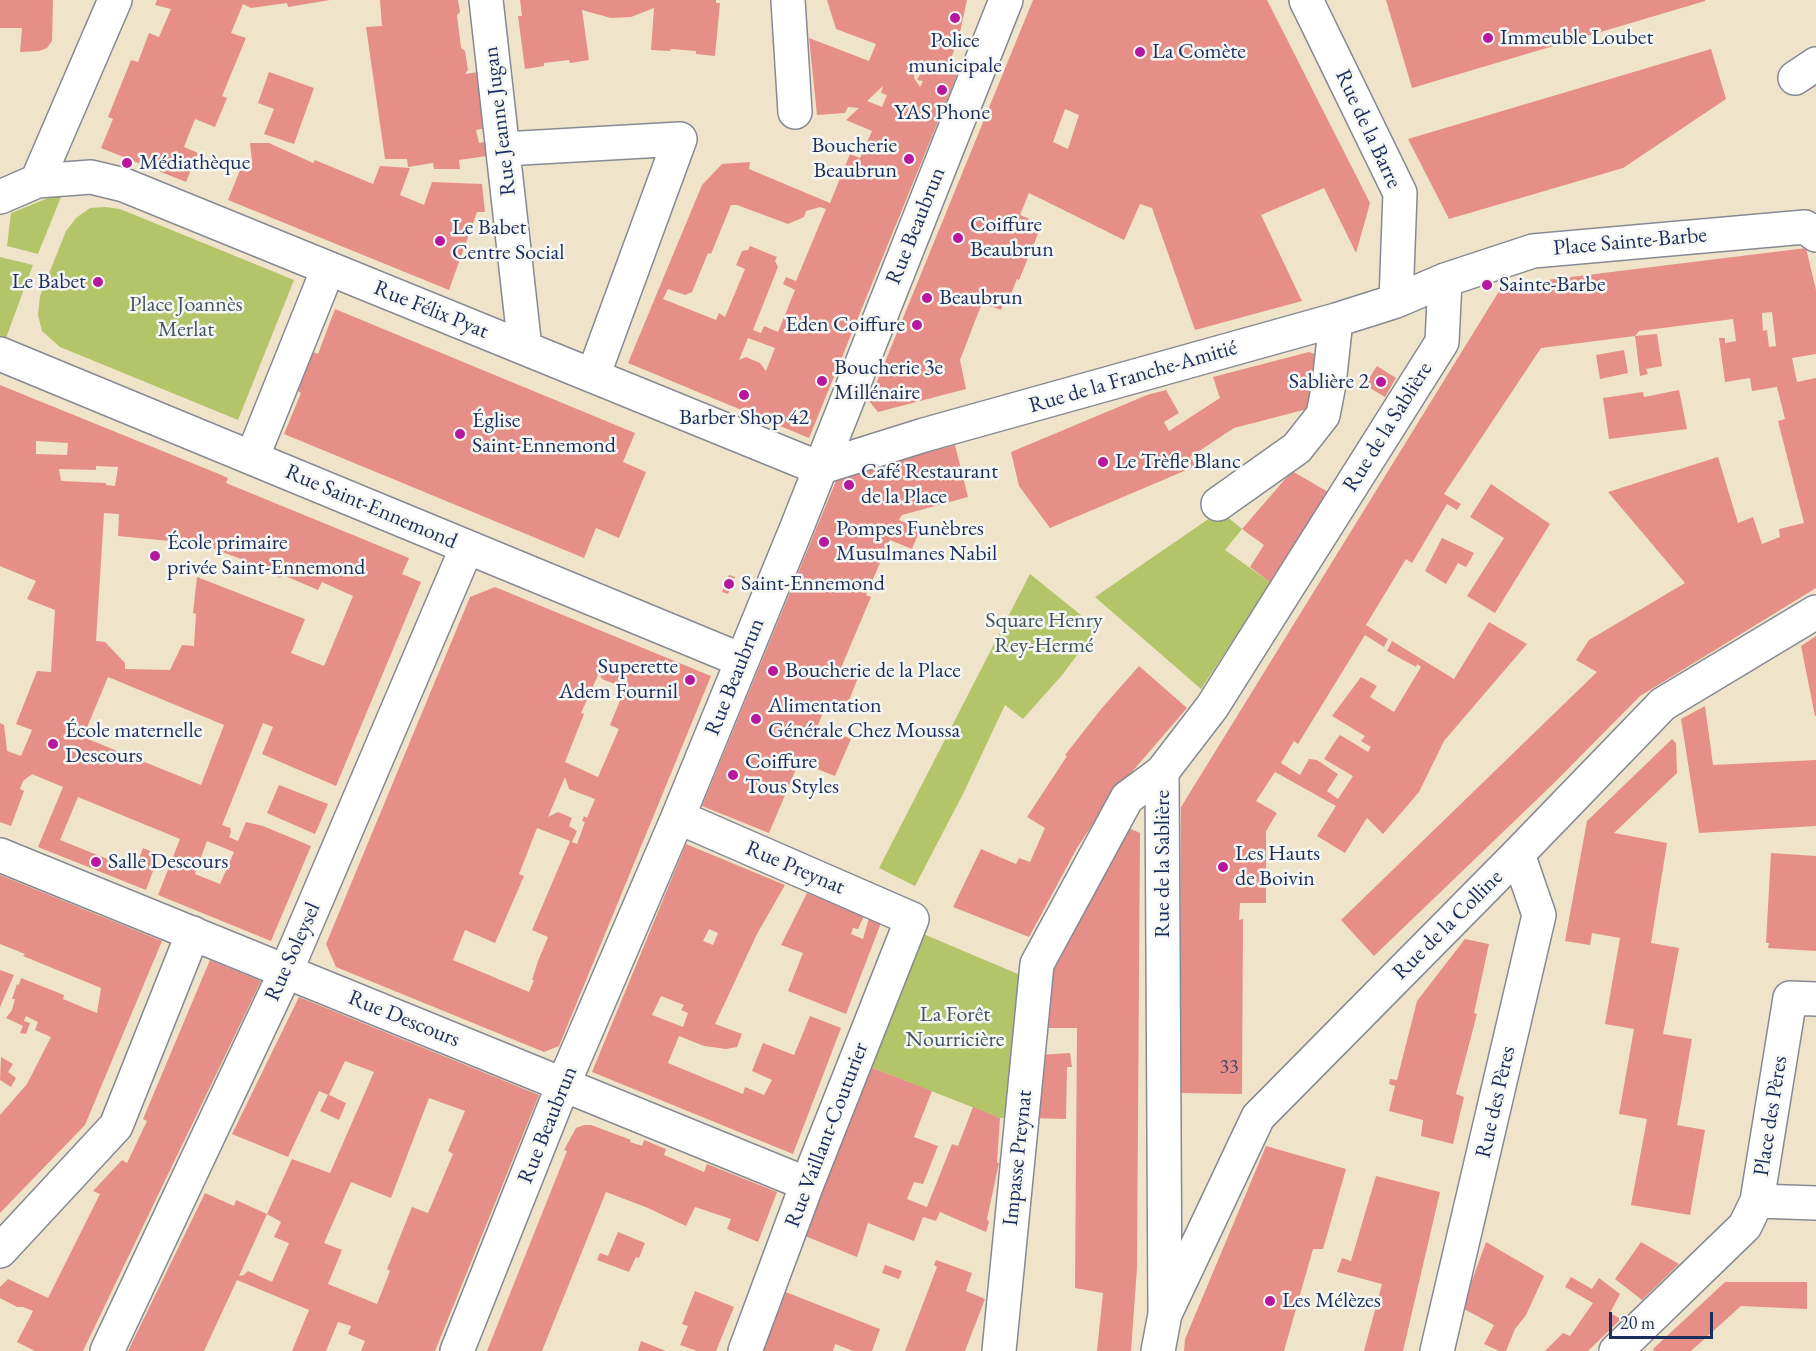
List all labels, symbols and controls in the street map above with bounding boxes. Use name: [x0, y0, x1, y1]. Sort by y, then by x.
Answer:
marker: Police municipale: [948, 11, 962, 25]
place label: Immeuble Loubet: [1500, 25, 1653, 51]
place label: Police municipale: [908, 28, 1002, 80]
marker: Immeuble Loubet: [1481, 31, 1495, 45]
place label: La Comète: [1152, 39, 1246, 65]
street label: Rue Jeanne Jugan: [478, 45, 522, 197]
marker: La Comète: [1133, 45, 1147, 59]
street label: Rue de la Barre: [1329, 66, 1407, 192]
marker: YAS Phone: [935, 83, 949, 97]
place label: YAS Phone: [894, 100, 990, 126]
place label: Boucherie Beaubrun: [811, 133, 897, 184]
place label: Médiathèque: [139, 150, 250, 176]
marker: Boucherie Beaubrun: [902, 152, 916, 166]
marker: Médiathèque: [120, 156, 134, 170]
street label: Rue Beaubrun: [881, 164, 951, 288]
place label: Coiffure Beaubrun: [970, 212, 1054, 264]
place label: Le Babet Centre Social: [452, 215, 565, 266]
street label: Place Sainte-Barbe: [1552, 222, 1708, 262]
marker: Coiffure Beaubrun: [951, 231, 965, 245]
marker: Le Babet Centre Social: [433, 234, 447, 248]
place label: Le Babet: [12, 269, 86, 295]
place label: Sainte-Barbe: [1499, 272, 1605, 298]
marker: Le Babet: [91, 275, 105, 289]
street label: Rue Félix Pyat: [370, 275, 492, 345]
marker: Sainte-Barbe: [1480, 278, 1494, 292]
place label: Beaubrun: [939, 285, 1023, 311]
marker: Beaubrun: [920, 291, 934, 305]
park label: Place Joannès Merlat: [129, 292, 243, 344]
place label: Eden Coiffure: [785, 312, 905, 338]
marker: Eden Coiffure: [910, 318, 924, 332]
street label: Rue de la Franche-Amitié: [1026, 335, 1240, 419]
place label: Boucherie 3e Millénaire: [834, 355, 943, 406]
street label: Rue de la Sablière: [1338, 357, 1438, 497]
place label: Sablière 2: [1289, 369, 1369, 395]
marker: Boucherie 3e Millénaire: [815, 374, 829, 388]
marker: Sablière 2: [1374, 375, 1388, 389]
marker: Barber Shop 42: [737, 388, 751, 402]
place label: Barber Shop 42: [679, 405, 809, 431]
place label: Église Saint-Ennemond: [472, 408, 616, 460]
marker: Église Saint-Ennemond: [453, 427, 467, 441]
place label: Le Trèfle Blanc: [1115, 449, 1241, 475]
marker: Le Trèfle Blanc: [1096, 455, 1110, 469]
street label: Rue Saint-Ennemond: [281, 459, 461, 555]
place label: Café Restaurant de la Place: [861, 459, 998, 511]
marker: Café Restaurant de la Place: [842, 478, 856, 492]
place label: Pompes Funèbres Musulmanes Nabil: [836, 516, 997, 568]
place label: École primaire privée Saint-Ennemond: [167, 530, 366, 582]
marker: Pompes Funèbres Musulmanes Nabil: [817, 535, 831, 549]
marker: École primaire privée Saint-Ennemond: [148, 549, 162, 563]
place label: Saint-Ennemond: [741, 571, 885, 597]
marker: Saint-Ennemond: [722, 577, 736, 591]
park label: Square Henry Rey-Hermé: [985, 608, 1103, 660]
street label: Rue Beaubrun: [700, 615, 770, 739]
place label: Superette Adem Fournil: [559, 654, 678, 706]
place label: Boucherie de la Place: [785, 658, 961, 684]
marker: Boucherie de la Place: [766, 664, 780, 678]
marker: Superette Adem Fournil: [683, 673, 697, 687]
place label: Alimentation Générale Chez Moussa: [768, 693, 960, 744]
marker: Alimentation Générale Chez Moussa: [749, 712, 763, 726]
place label: École maternelle Descours: [65, 718, 202, 770]
marker: École maternelle Descours: [46, 737, 60, 751]
place label: Coiffure Tous Styles: [745, 749, 839, 800]
marker: Coiffure Tous Styles: [726, 768, 740, 782]
street label: Rue de la Sablière: [1150, 790, 1176, 938]
street label: Rue Preynat: [741, 835, 849, 901]
place label: Les Hauts de Boivin: [1235, 841, 1320, 892]
place label: Salle Descours: [108, 849, 228, 875]
marker: Salle Descours: [89, 855, 103, 869]
marker: Les Hauts de Boivin: [1216, 860, 1230, 874]
street label: Rue de la Colline: [1387, 864, 1509, 986]
street label: Rue Soleysel: [259, 898, 327, 1006]
street label: Rue Descours: [344, 985, 464, 1053]
park label: La Forêt Nourricière: [906, 1002, 1004, 1054]
street label: Rue Vaillant-Couturier: [780, 1039, 874, 1231]
street label: Rue des Pères: [1470, 1043, 1522, 1161]
street label: Place des Pères: [1748, 1054, 1794, 1178]
house number: 33: [1219, 1056, 1239, 1080]
street label: Rue Beaubrun: [513, 1063, 583, 1187]
street label: Impasse Preynat: [998, 1089, 1038, 1227]
place label: Les Mélèzes: [1282, 1288, 1381, 1314]
marker: Les Mélèzes: [1263, 1294, 1277, 1308]
scale bar: [1612, 1300, 1716, 1338]
text: 20 m: [1620, 1311, 1655, 1334]

